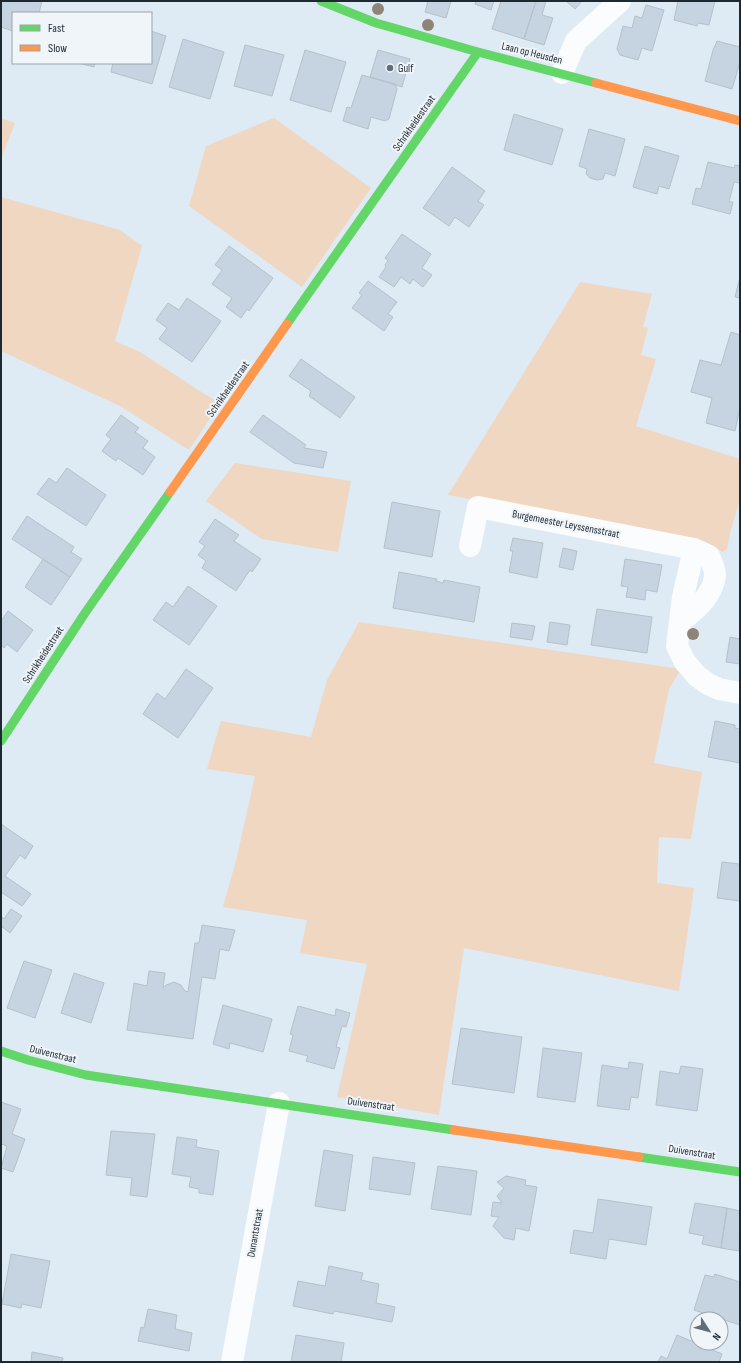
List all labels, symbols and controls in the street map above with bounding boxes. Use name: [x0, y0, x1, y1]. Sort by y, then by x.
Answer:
legend: [12, 12, 152, 64]
text: Fast: [48, 21, 65, 36]
street label: Laan op Heusden: [500, 39, 564, 67]
text: Slow: [48, 41, 67, 56]
place label: Gulf: [398, 62, 414, 75]
marker: Gulf: [385, 63, 395, 73]
street label: Schrikheidestraat: [390, 92, 438, 154]
street label: Schrikheidestraat: [204, 358, 252, 420]
street label: Burgemeester Leyssensstraat: [511, 507, 621, 541]
street label: Schrikheidestraat: [20, 623, 67, 686]
street label: Duivenstraat: [28, 1042, 78, 1066]
street label: Duivenstraat: [347, 1094, 396, 1114]
street label: Duivenstraat: [668, 1142, 717, 1162]
street label: Dunantstraat: [244, 1207, 266, 1258]
north arrow: [689, 1311, 729, 1351]
text: N: [710, 1330, 724, 1343]

